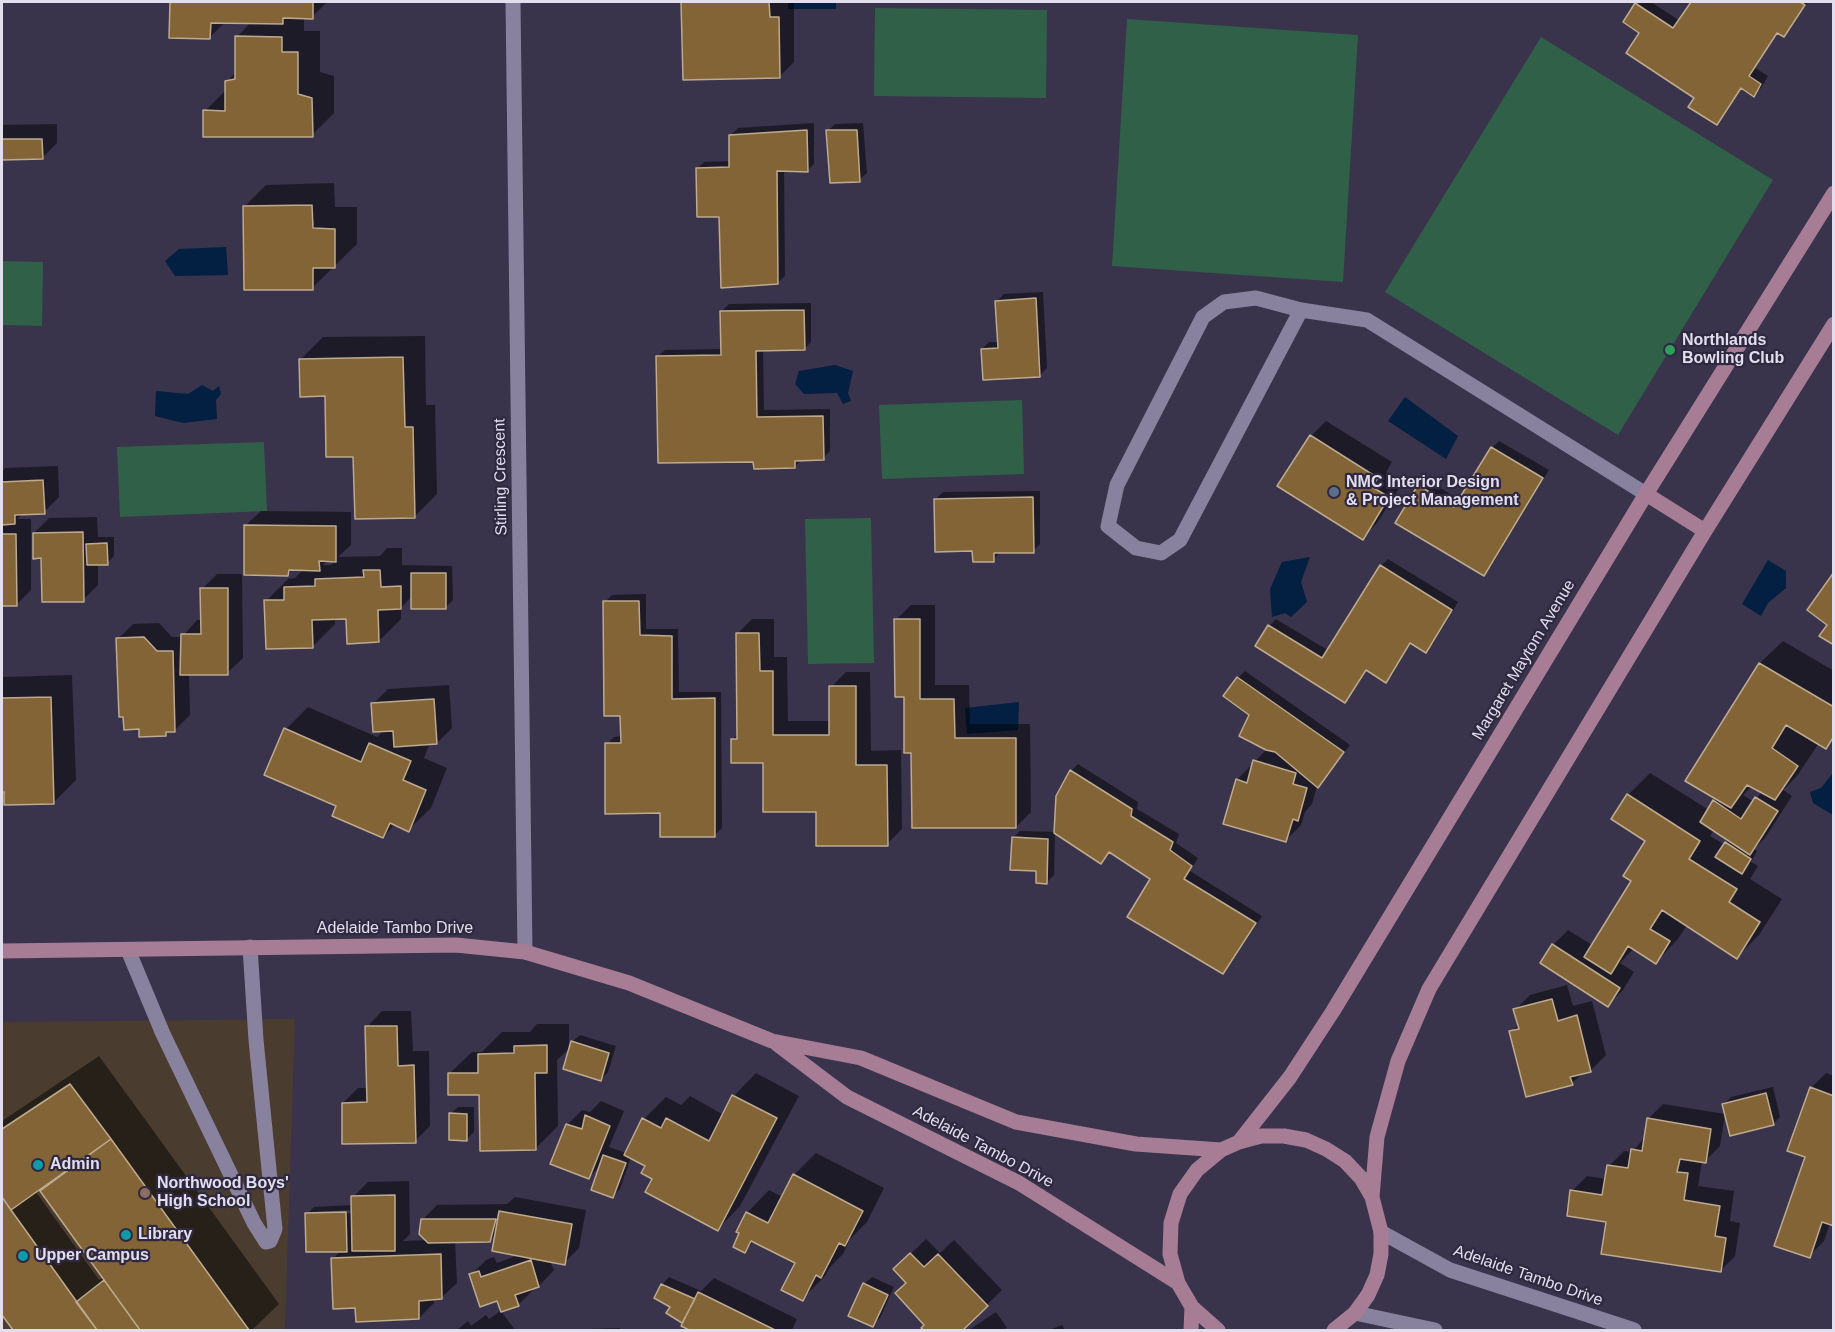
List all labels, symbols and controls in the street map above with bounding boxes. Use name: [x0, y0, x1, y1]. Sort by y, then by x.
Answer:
place label: Northlands Bowling Club: [1682, 331, 1784, 369]
marker: Northlands Bowling Club: [1663, 343, 1677, 357]
street label: Stirling Crescent: [490, 418, 512, 536]
place label: NMC Interior Design & Project Management: [1346, 473, 1518, 511]
marker: NMC Interior Design & Project Management: [1327, 485, 1341, 499]
street label: Margaret Maytom Avenue: [1468, 576, 1580, 744]
street label: Adelaide Tambo Drive: [317, 919, 473, 939]
street label: Adelaide Tambo Drive: [909, 1102, 1057, 1192]
place label: Admin: [50, 1155, 100, 1175]
marker: Admin: [31, 1158, 45, 1172]
place label: Northwood Boys' High School: [157, 1174, 289, 1212]
marker: Northwood Boys' High School: [138, 1186, 152, 1200]
place label: Library: [138, 1225, 192, 1245]
marker: Library: [119, 1228, 133, 1242]
street label: Adelaide Tambo Drive: [1451, 1241, 1605, 1311]
place label: Upper Campus: [35, 1246, 149, 1266]
marker: Upper Campus: [16, 1249, 30, 1263]

